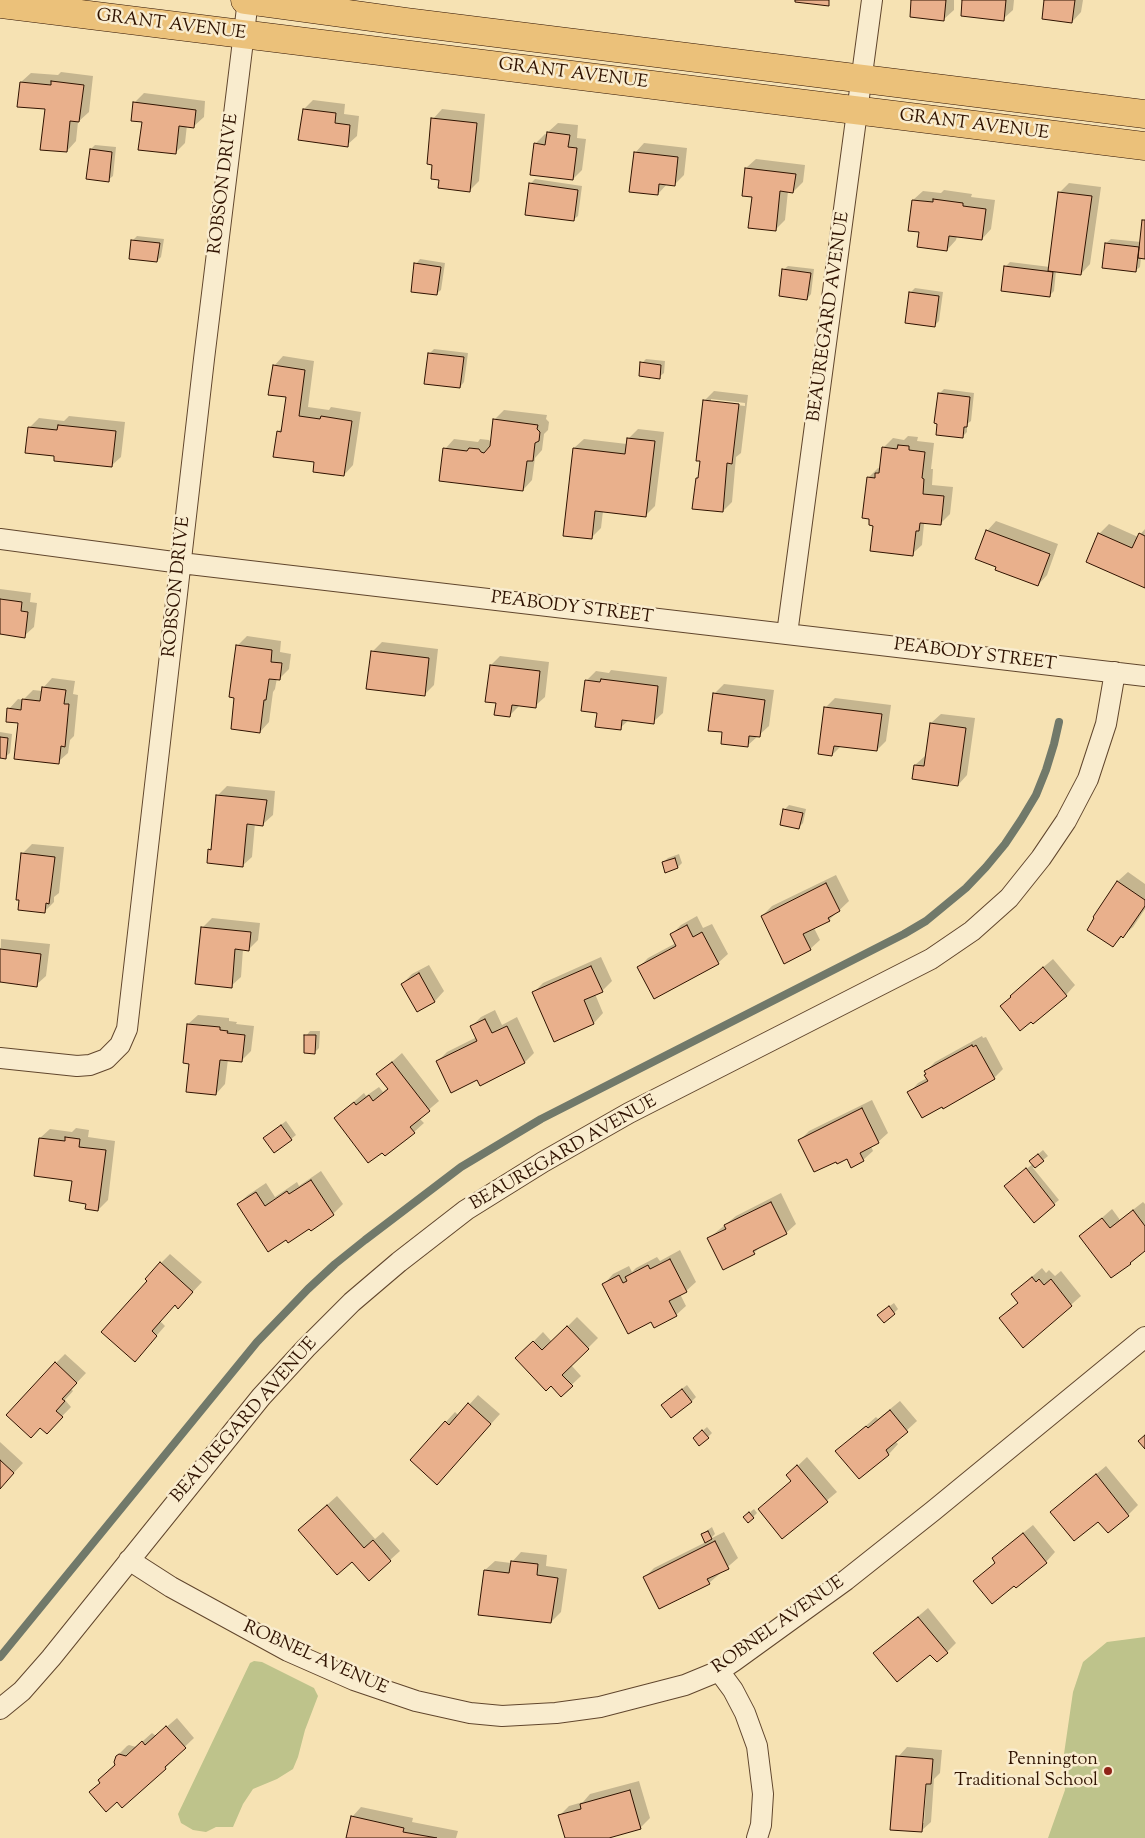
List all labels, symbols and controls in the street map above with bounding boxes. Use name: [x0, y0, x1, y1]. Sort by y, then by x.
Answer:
street label: GRANT AVENUE: [95, 6, 247, 46]
street label: GRANT AVENUE: [497, 55, 649, 95]
street label: GRANT AVENUE: [898, 106, 1050, 146]
street label: ROBSON DRIVE: [206, 112, 244, 256]
street label: BEAUREGARD AVENUE: [805, 211, 855, 423]
street label: ROBSON DRIVE: [160, 515, 196, 659]
street label: PEABODY STREET: [490, 588, 654, 630]
street label: PEABODY STREET: [893, 635, 1057, 677]
street label: BEAUREGARD AVENUE: [467, 1092, 661, 1216]
street label: BEAUREGARD AVENUE: [167, 1334, 323, 1508]
street label: ROBNEL AVENUE: [709, 1572, 849, 1680]
street label: ROBNEL AVENUE: [239, 1617, 391, 1701]
place label: Pennington Traditional School: [954, 1750, 1098, 1792]
marker: Pennington Traditional School: [1102, 1765, 1114, 1777]

